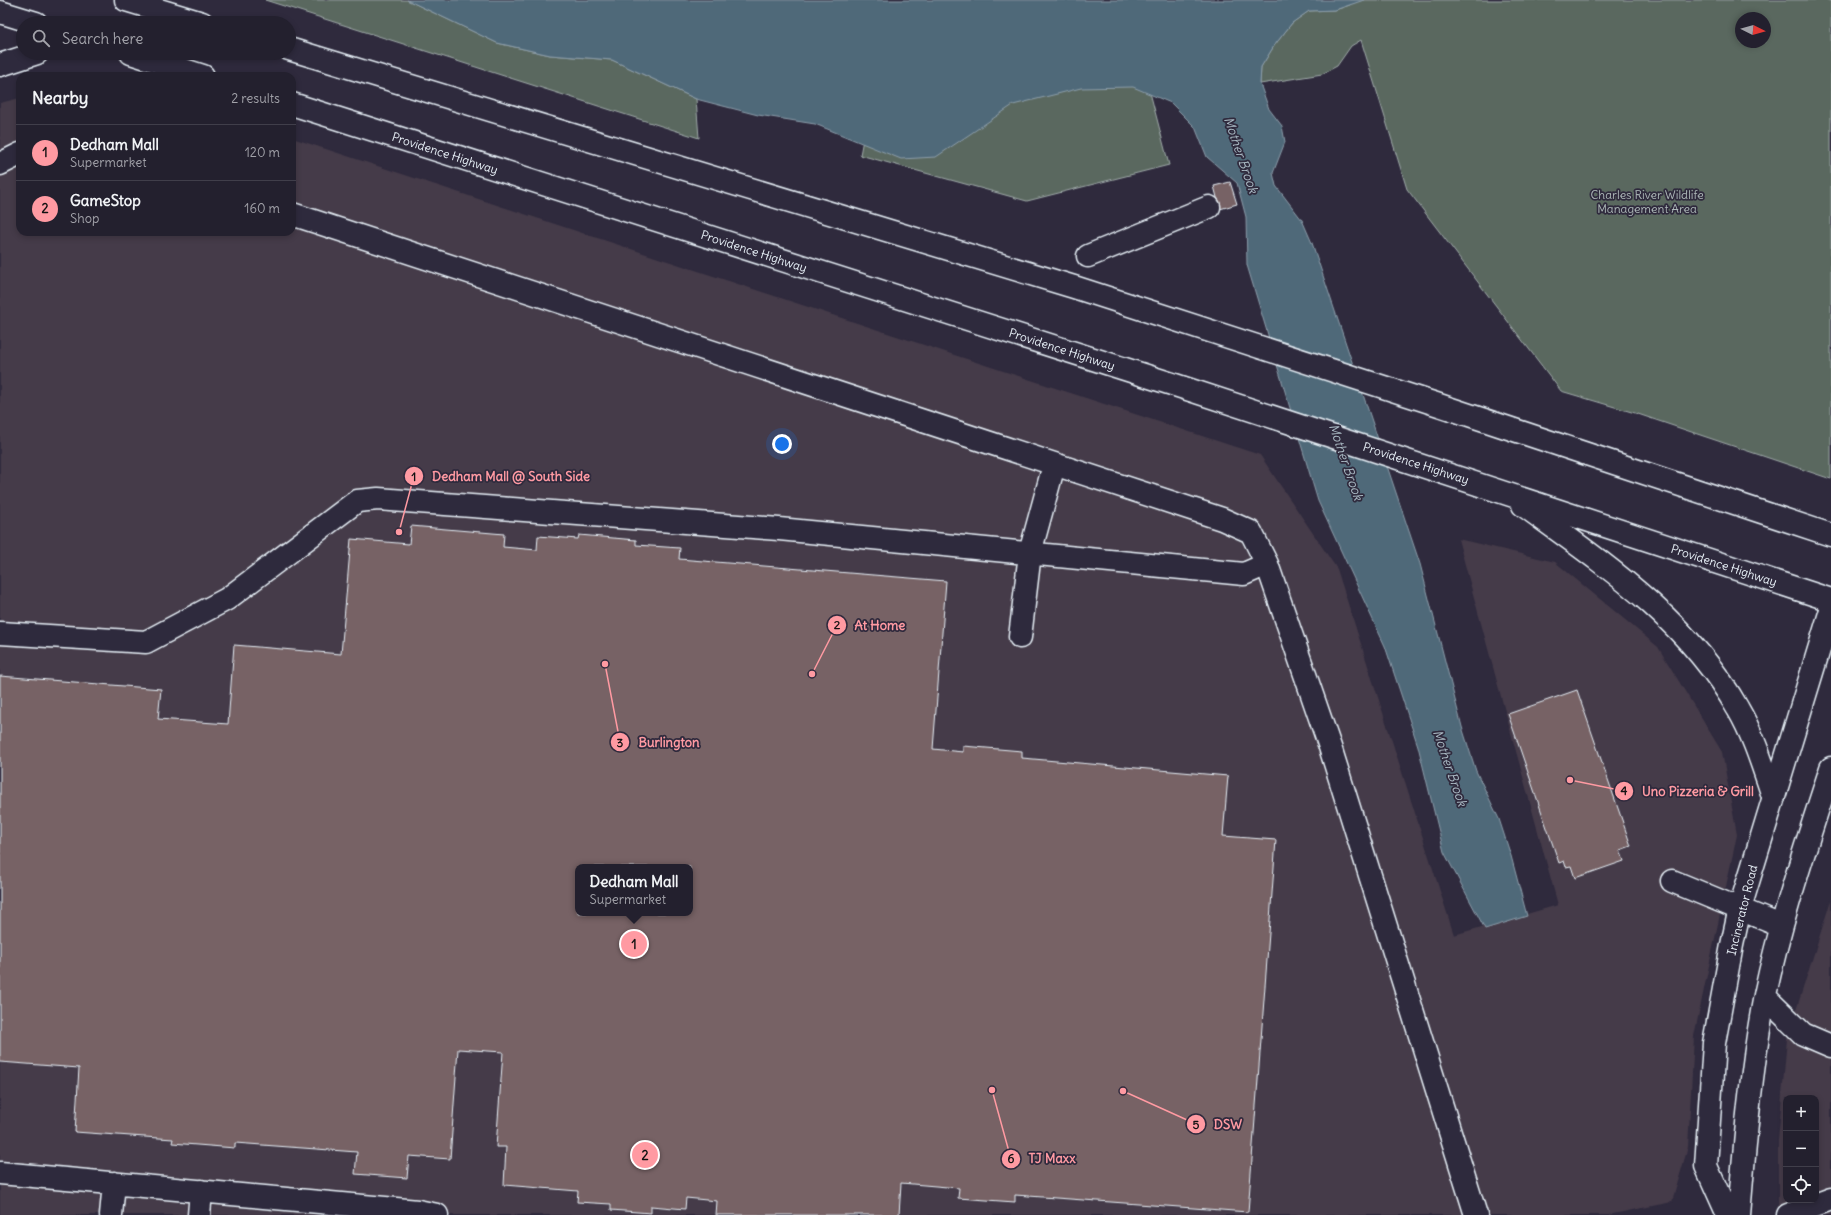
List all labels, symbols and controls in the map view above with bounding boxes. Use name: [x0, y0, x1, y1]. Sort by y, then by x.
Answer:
north arrow: [1735, 12, 1771, 48]
search box: [16, 16, 296, 60]
icon: search: [30, 27, 52, 49]
text: Search here: [62, 29, 143, 48]
text: Nearby: [32, 87, 88, 109]
text: 2 results: [231, 90, 280, 107]
water label: Mother Brook: [1220, 114, 1262, 197]
street label: Providence Highway: [390, 129, 500, 177]
text: Dedham Mall: [70, 135, 159, 154]
text: 1: [42, 144, 48, 161]
text: 120 m: [245, 144, 280, 161]
text: Supermarket: [70, 154, 147, 171]
park label: Charles River Wildlife Management Area: [1590, 187, 1704, 216]
text: GameStop: [70, 191, 141, 210]
text: 2: [41, 200, 49, 217]
text: 160 m: [244, 200, 280, 217]
text: Shop: [70, 210, 99, 227]
street label: Providence Highway: [699, 227, 809, 275]
street label: Providence Highway: [1007, 325, 1117, 373]
water label: Mother Brook: [1325, 421, 1367, 504]
your location: [772, 434, 792, 454]
street label: Providence Highway: [1361, 439, 1471, 487]
callout: Dedham Mall @ South Side: [404, 464, 598, 489]
text: Dedham Mall @ South Side: [432, 468, 590, 485]
text: 1: [412, 469, 416, 484]
street label: Providence Highway: [1669, 541, 1779, 589]
callout: At Home: [827, 613, 913, 638]
text: 2: [834, 617, 841, 632]
text: At Home: [855, 617, 905, 634]
water label: Mother Brook: [1429, 727, 1471, 810]
callout: Burlington: [610, 730, 708, 755]
text: Burlington: [638, 734, 700, 751]
text: 3: [617, 735, 624, 750]
callout: Uno Pizzeria & Grill: [1614, 779, 1762, 804]
text: 4: [1621, 783, 1628, 798]
text: Uno Pizzeria & Grill: [1642, 783, 1754, 800]
street label: Incinerator Road: [1724, 863, 1760, 957]
popup: [575, 864, 693, 916]
text: Dedham Mall: [590, 872, 678, 891]
text: Supermarket: [590, 891, 666, 908]
pin: 1: [621, 929, 647, 959]
map controls: [1783, 1095, 1819, 1203]
button: +: [1783, 1095, 1819, 1131]
callout: DSW: [1186, 1112, 1250, 1137]
text: DSW: [1214, 1116, 1242, 1133]
text: 5: [1193, 1117, 1200, 1132]
button: −: [1783, 1131, 1819, 1167]
pin: 2: [632, 1140, 658, 1170]
callout: TJ Maxx: [1001, 1146, 1084, 1171]
text: TJ Maxx: [1028, 1150, 1076, 1167]
text: 6: [1008, 1151, 1015, 1166]
button: locate: [1783, 1167, 1819, 1203]

